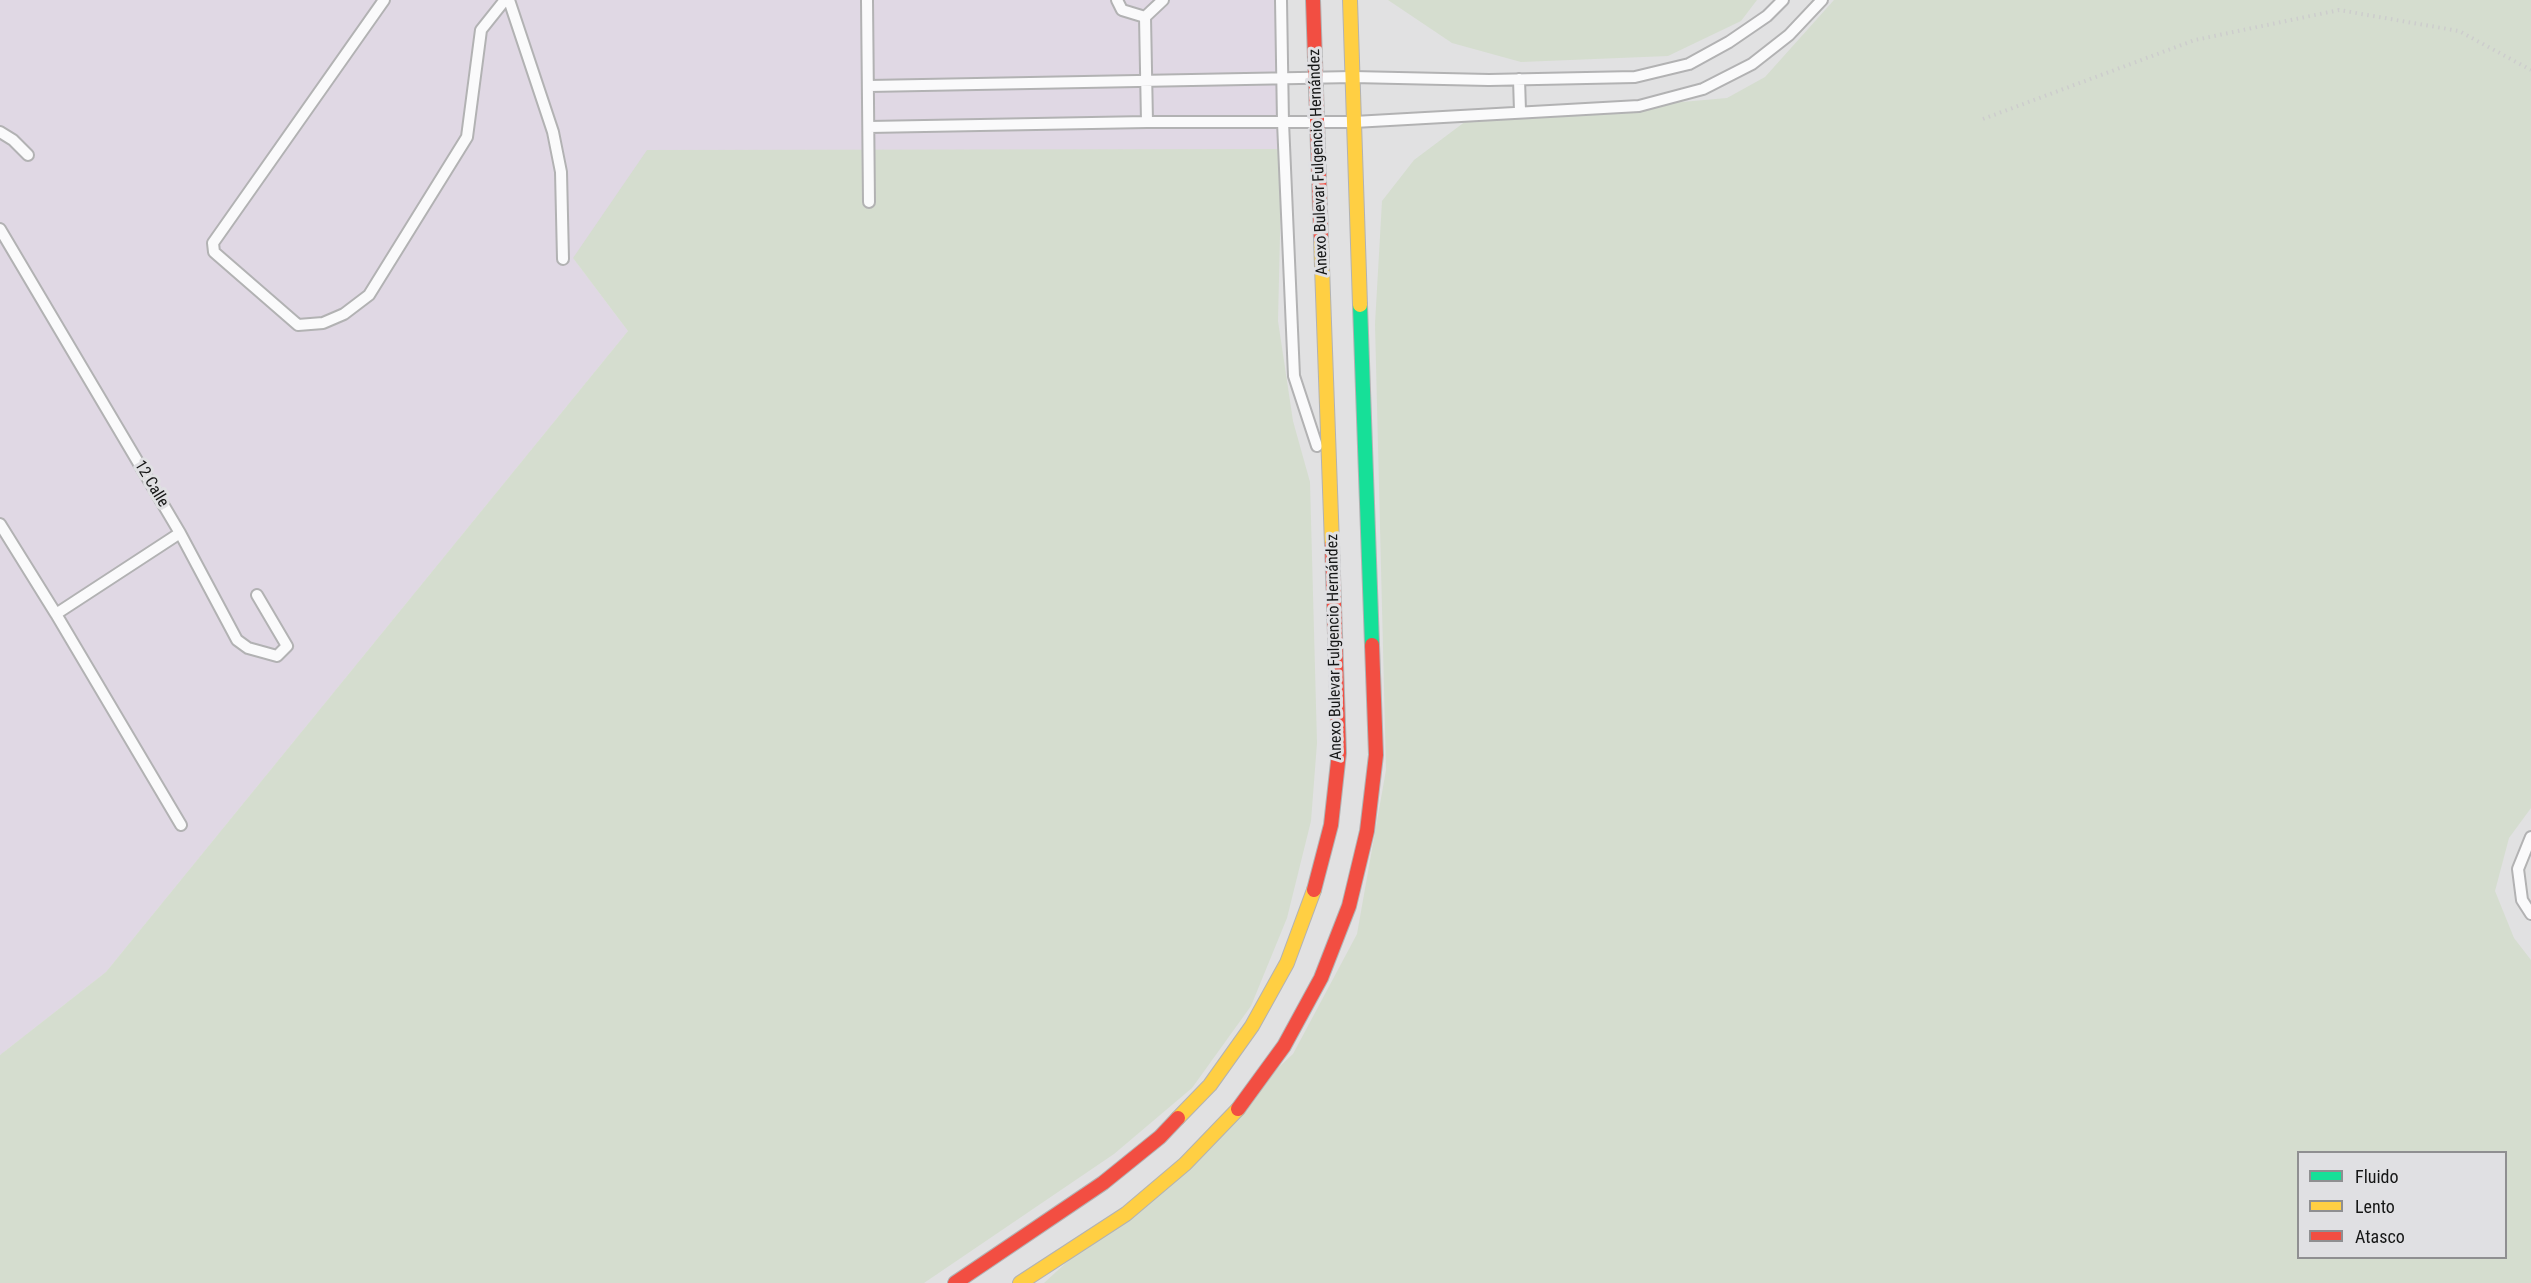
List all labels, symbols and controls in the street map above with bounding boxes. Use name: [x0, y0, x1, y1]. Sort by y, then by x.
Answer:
street label: Anexo Bulevar Fulgencio Hernández: [1305, 49, 1333, 275]
street label: 12 Calle: [130, 457, 172, 511]
street label: Anexo Bulevar Fulgencio Hernández: [1323, 534, 1347, 760]
legend: [2297, 1151, 2507, 1259]
text: Fluido: [2355, 1166, 2399, 1187]
text: Lento: [2355, 1196, 2395, 1217]
text: Atasco: [2355, 1226, 2405, 1247]

